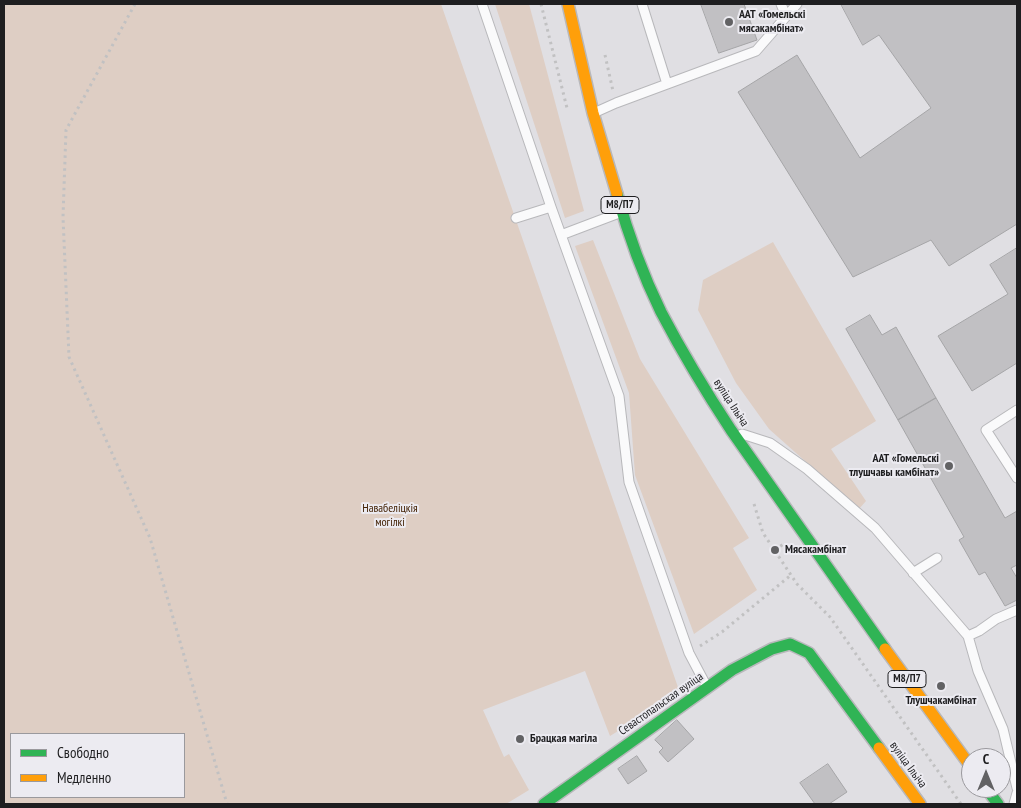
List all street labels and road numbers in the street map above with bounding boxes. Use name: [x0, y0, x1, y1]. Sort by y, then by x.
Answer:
road number: М8/П7: [601, 196, 639, 214]
street label: вуліца Ільіча: [710, 377, 752, 429]
street label: Севастопальская вуліца: [616, 669, 706, 739]
road number: М8/П7: [888, 671, 926, 688]
street label: вуліца Ільіча: [886, 739, 930, 791]

